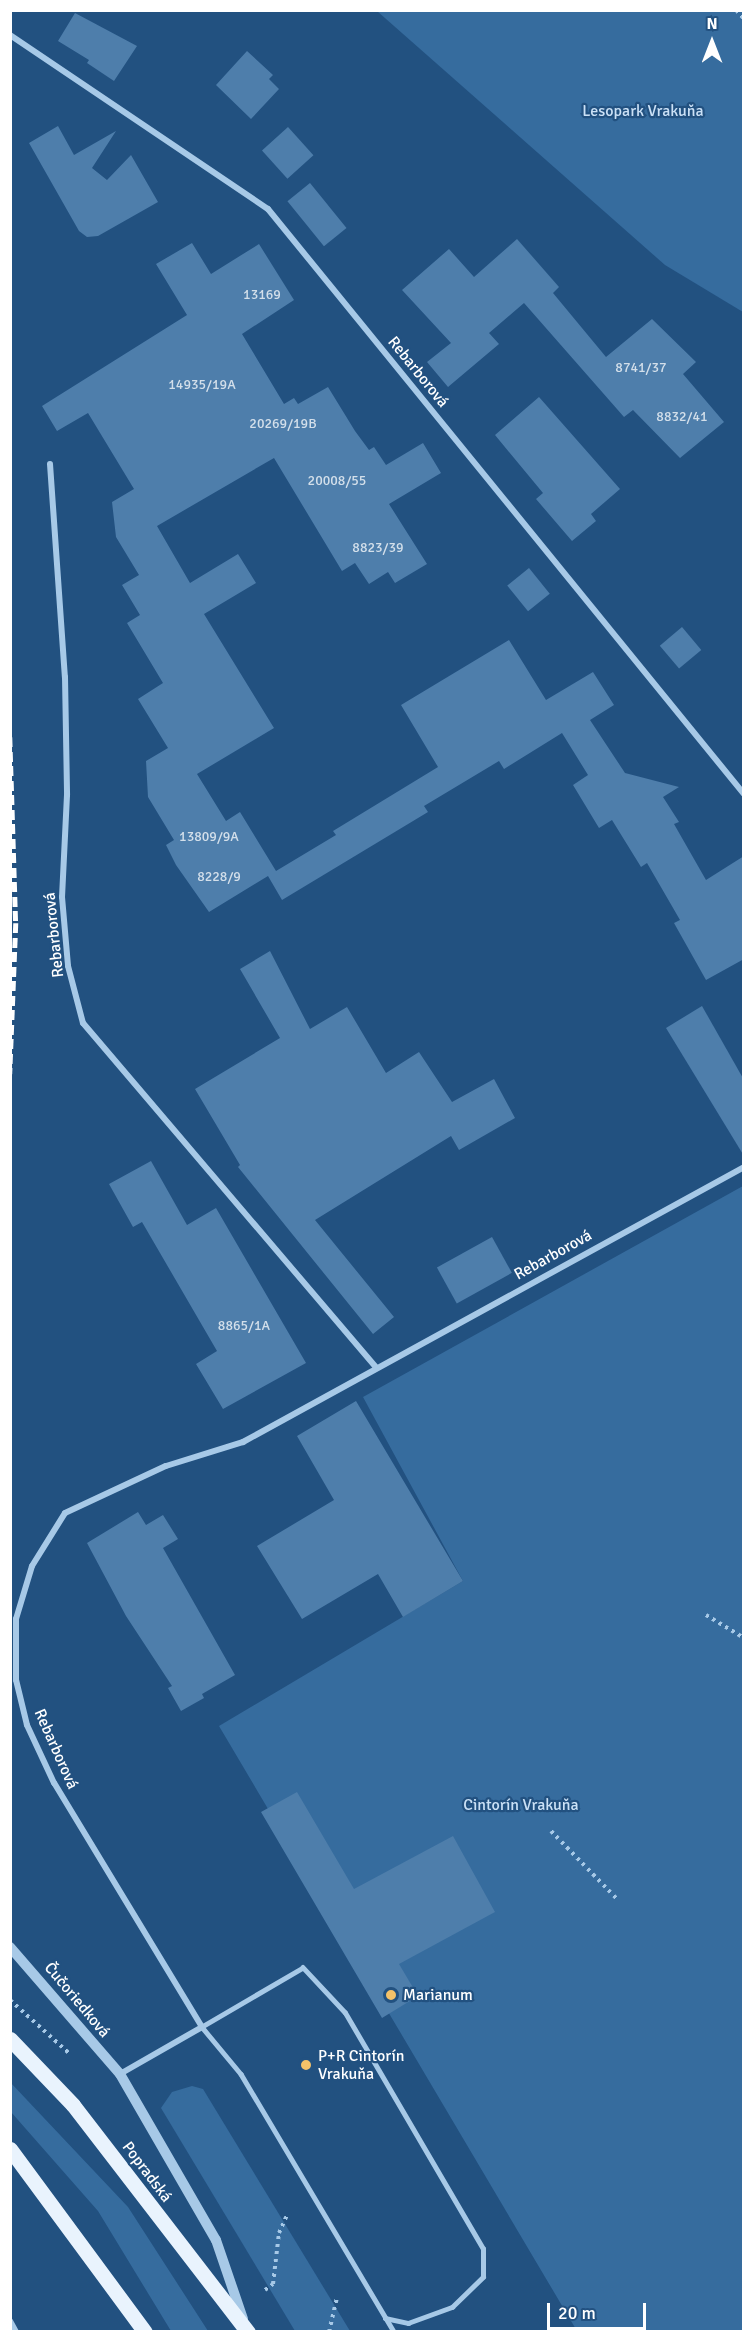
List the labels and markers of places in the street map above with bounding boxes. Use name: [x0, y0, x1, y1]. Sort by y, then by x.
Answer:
place label: Marianum: [403, 1985, 473, 2005]
marker: Marianum: [384, 1988, 398, 2002]
place label: P+R Cintorín Vrakuňa: [318, 2046, 405, 2084]
marker: P+R Cintorín Vrakuňa: [299, 2058, 313, 2072]

